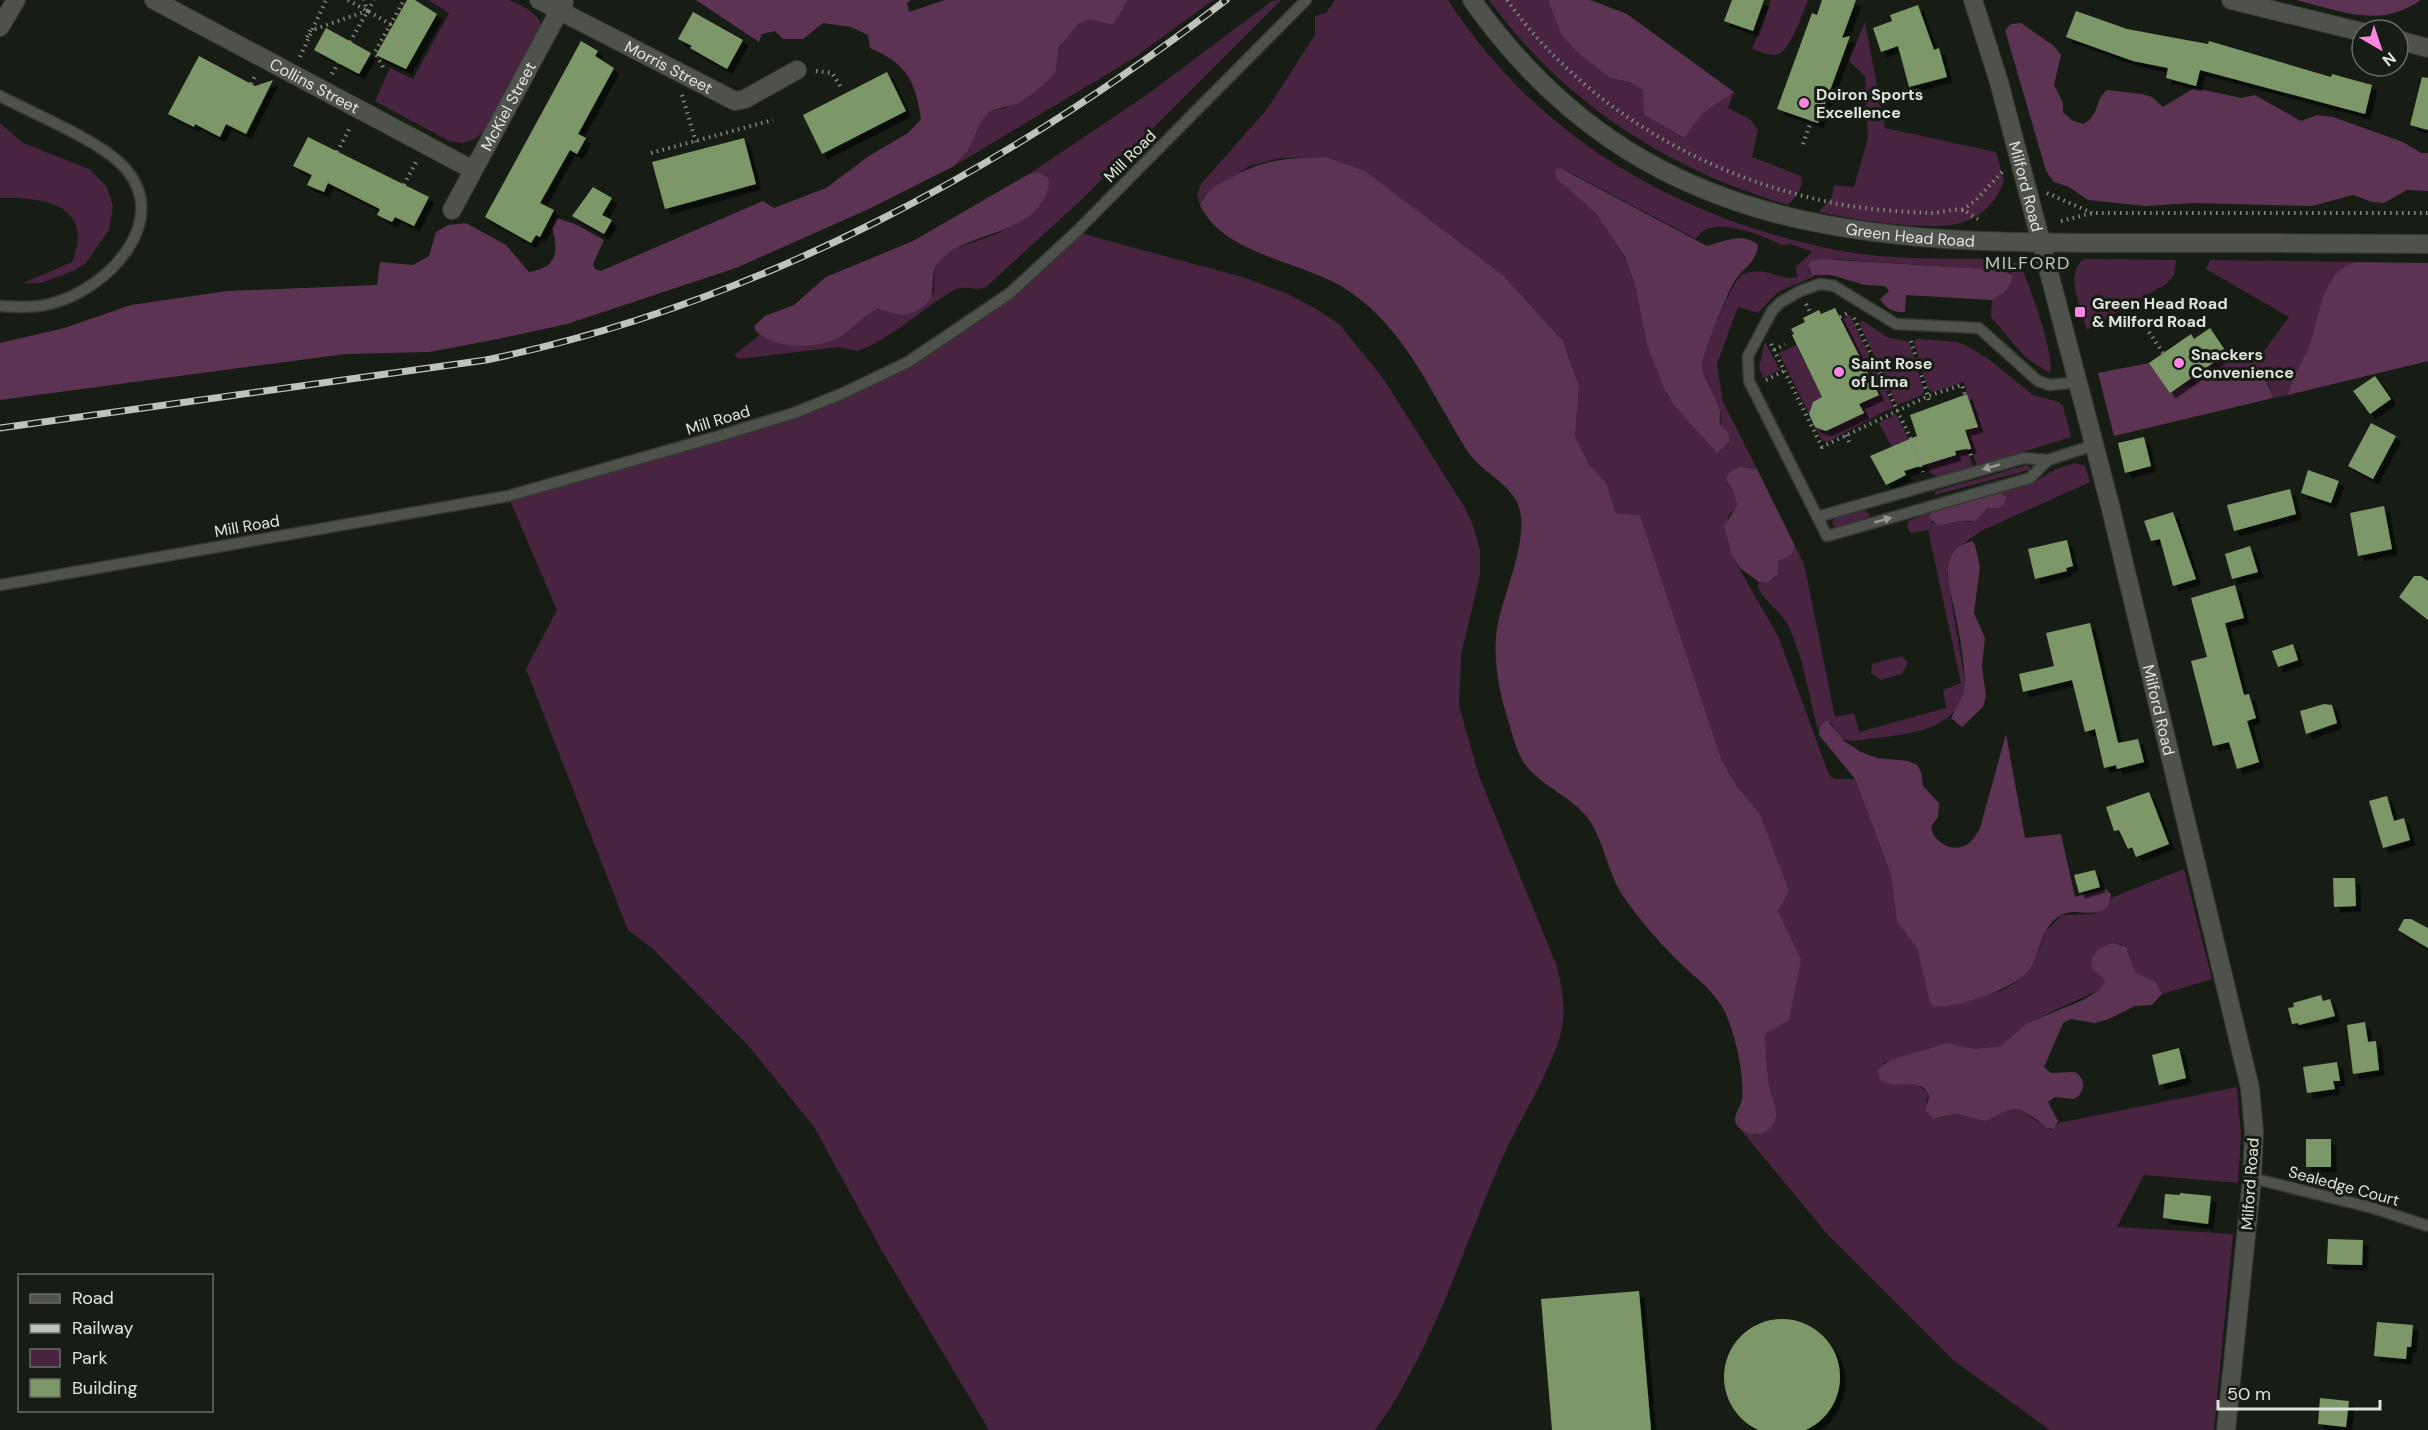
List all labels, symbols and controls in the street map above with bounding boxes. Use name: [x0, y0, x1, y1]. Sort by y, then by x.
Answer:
north arrow: [2350, 18, 2410, 78]
street label: Morris Street: [621, 35, 716, 98]
text: N: [2378, 47, 2400, 71]
street label: Collins Street: [266, 53, 363, 118]
street label: McKiel Street: [475, 58, 540, 154]
place label: Doiron Sports Excellence: [1816, 84, 1923, 123]
marker: Doiron Sports Excellence: [1797, 96, 1811, 110]
street label: Mill Road: [1099, 125, 1161, 187]
street label: Milford Road: [2004, 139, 2048, 234]
street label: Green Head Road: [1844, 218, 1975, 251]
district label: MILFORD: [1985, 251, 2071, 275]
place label: Green Head Road & Milford Road: [2092, 293, 2228, 332]
marker: Green Head Road & Milford Road: [2073, 305, 2087, 319]
place label: Snackers Convenience: [2191, 344, 2294, 383]
place label: Saint Rose of Lima: [1851, 353, 1933, 392]
marker: Snackers Convenience: [2172, 356, 2186, 370]
marker: Saint Rose of Lima: [1832, 365, 1846, 379]
street label: Mill Road: [683, 400, 753, 440]
one-way arrow: [1982, 463, 2000, 472]
street label: Mill Road: [213, 510, 281, 542]
one-way arrow: [1874, 515, 1892, 524]
street label: Milford Road: [2138, 662, 2180, 757]
street label: Milford Road: [2236, 1137, 2264, 1231]
street label: Sealedge Court: [2286, 1161, 2402, 1211]
legend: [18, 1274, 213, 1412]
text: Road: [72, 1286, 114, 1310]
text: Railway: [72, 1316, 134, 1340]
text: Park: [72, 1346, 108, 1370]
scale bar: [2218, 1373, 2380, 1411]
text: Building: [72, 1376, 137, 1400]
text: 50 m: [2227, 1382, 2271, 1406]

